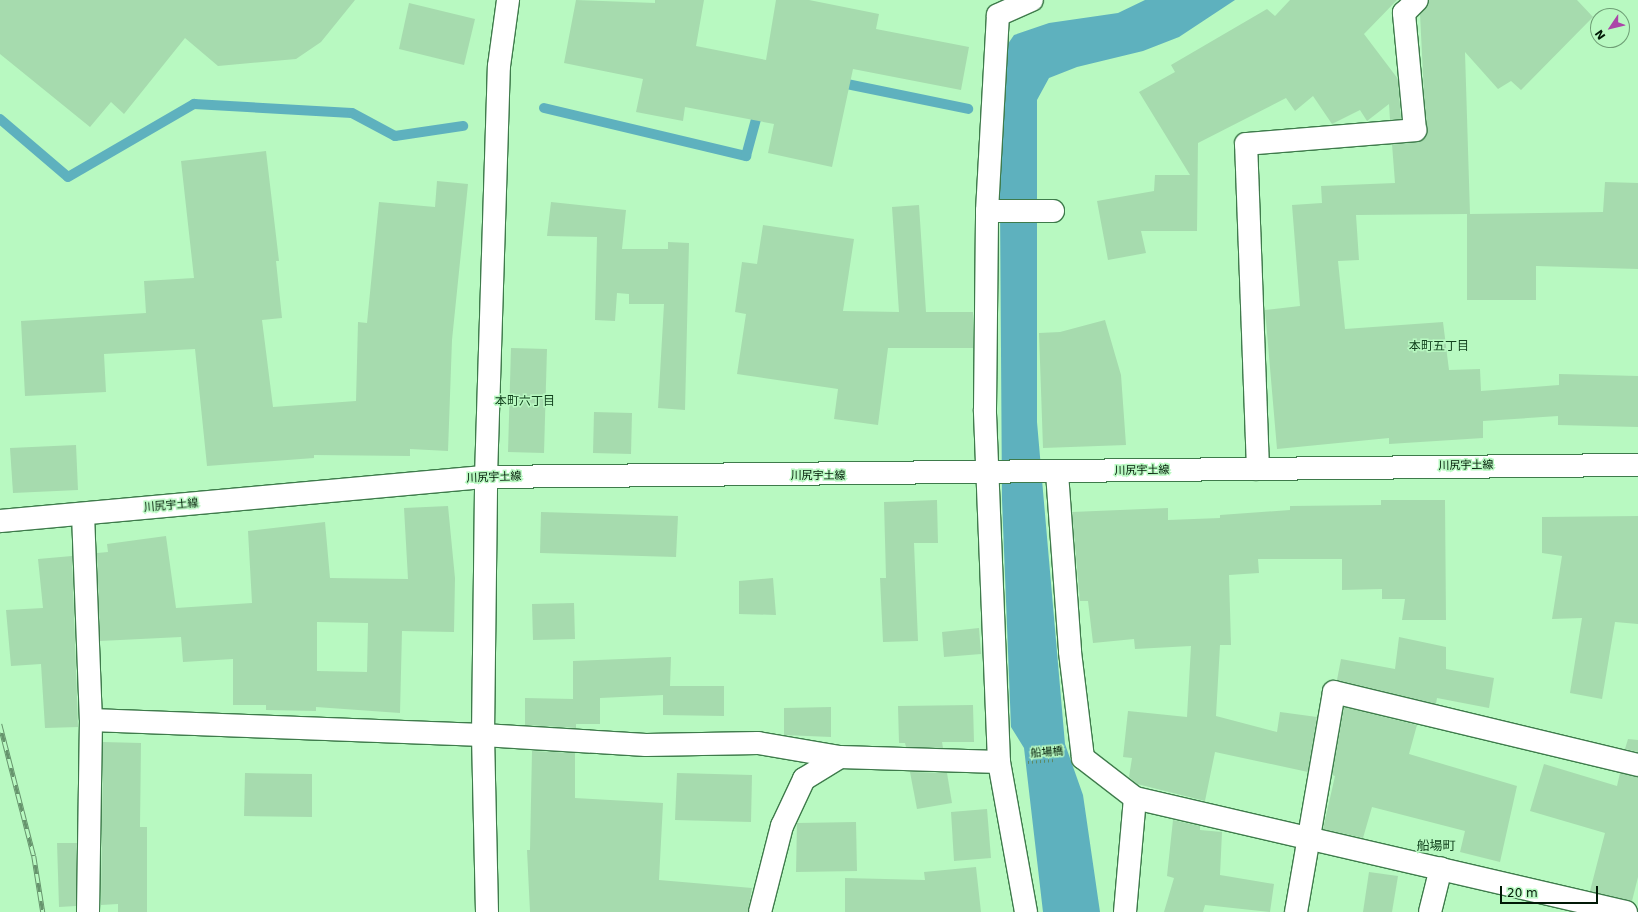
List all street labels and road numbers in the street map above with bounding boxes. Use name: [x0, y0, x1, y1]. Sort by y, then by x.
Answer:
street label: 川尻宇土線: [1438, 459, 1494, 473]
street label: 川尻宇土線: [1114, 464, 1170, 478]
street label: 川尻宇土線: [791, 469, 845, 483]
street label: 川尻宇土線: [466, 470, 522, 486]
street label: 川尻宇土線: [143, 497, 199, 515]
street label: 船場橋: [1030, 745, 1064, 761]

